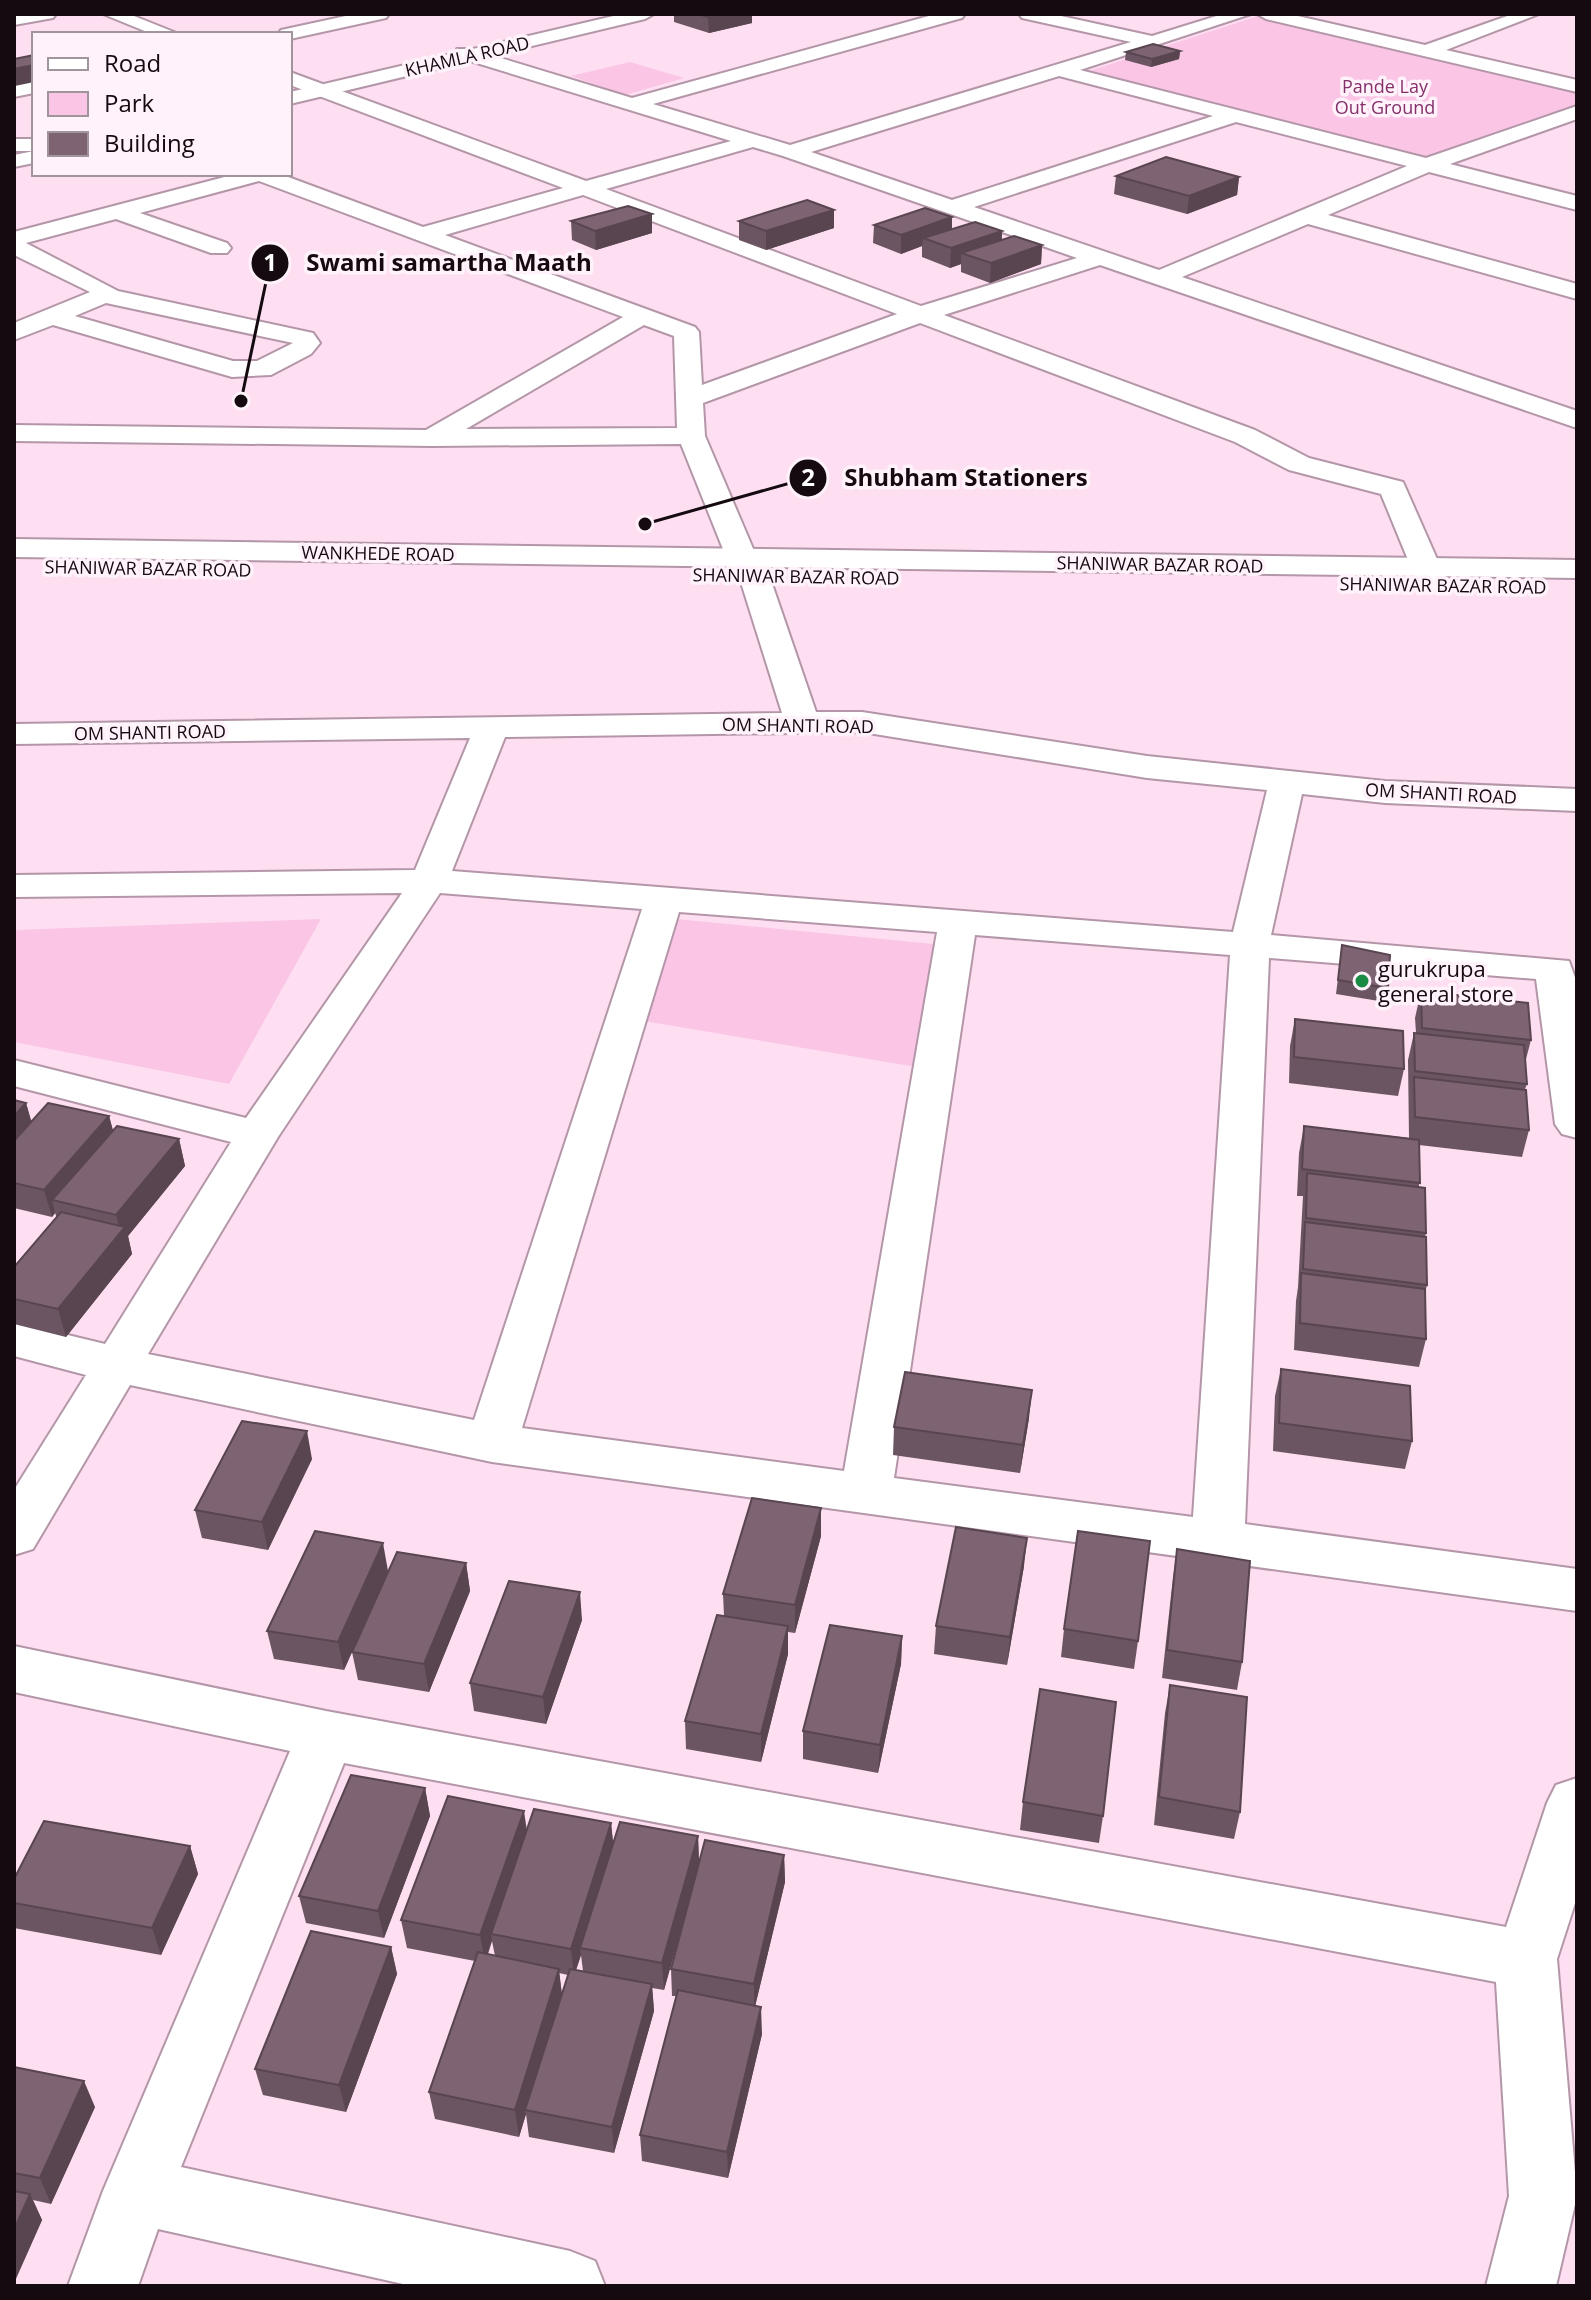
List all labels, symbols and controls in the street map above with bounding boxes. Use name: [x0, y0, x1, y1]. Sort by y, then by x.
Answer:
street label: KHAMLA ROAD: [402, 30, 532, 82]
legend: [32, 32, 292, 176]
text: Road: [104, 46, 161, 79]
park label: Pande Lay Out Ground: [1335, 74, 1435, 119]
text: Park: [104, 86, 155, 119]
text: Building: [104, 126, 195, 159]
callout: Swami samartha Maath: [250, 239, 607, 287]
text: 1: [263, 245, 277, 278]
text: Swami samartha Maath: [306, 245, 592, 278]
callout: Shubham Stationers: [788, 454, 1103, 502]
text: 2: [801, 460, 815, 493]
text: Shubham Stationers: [844, 460, 1088, 493]
street label: WANKHEDE ROAD: [301, 540, 455, 566]
street label: SHANIWAR BAZAR ROAD: [1056, 550, 1264, 578]
street label: SHANIWAR BAZAR ROAD: [44, 554, 252, 582]
street label: SHANIWAR BAZAR ROAD: [692, 562, 900, 590]
street label: SHANIWAR BAZAR ROAD: [1339, 571, 1547, 599]
street label: OM SHANTI ROAD: [722, 712, 874, 738]
street label: OM SHANTI ROAD: [74, 719, 226, 745]
street label: OM SHANTI ROAD: [1364, 777, 1518, 809]
place label: gurukrupa general store: [1378, 953, 1514, 1008]
marker: gurukrupa general store: [1353, 972, 1371, 990]

